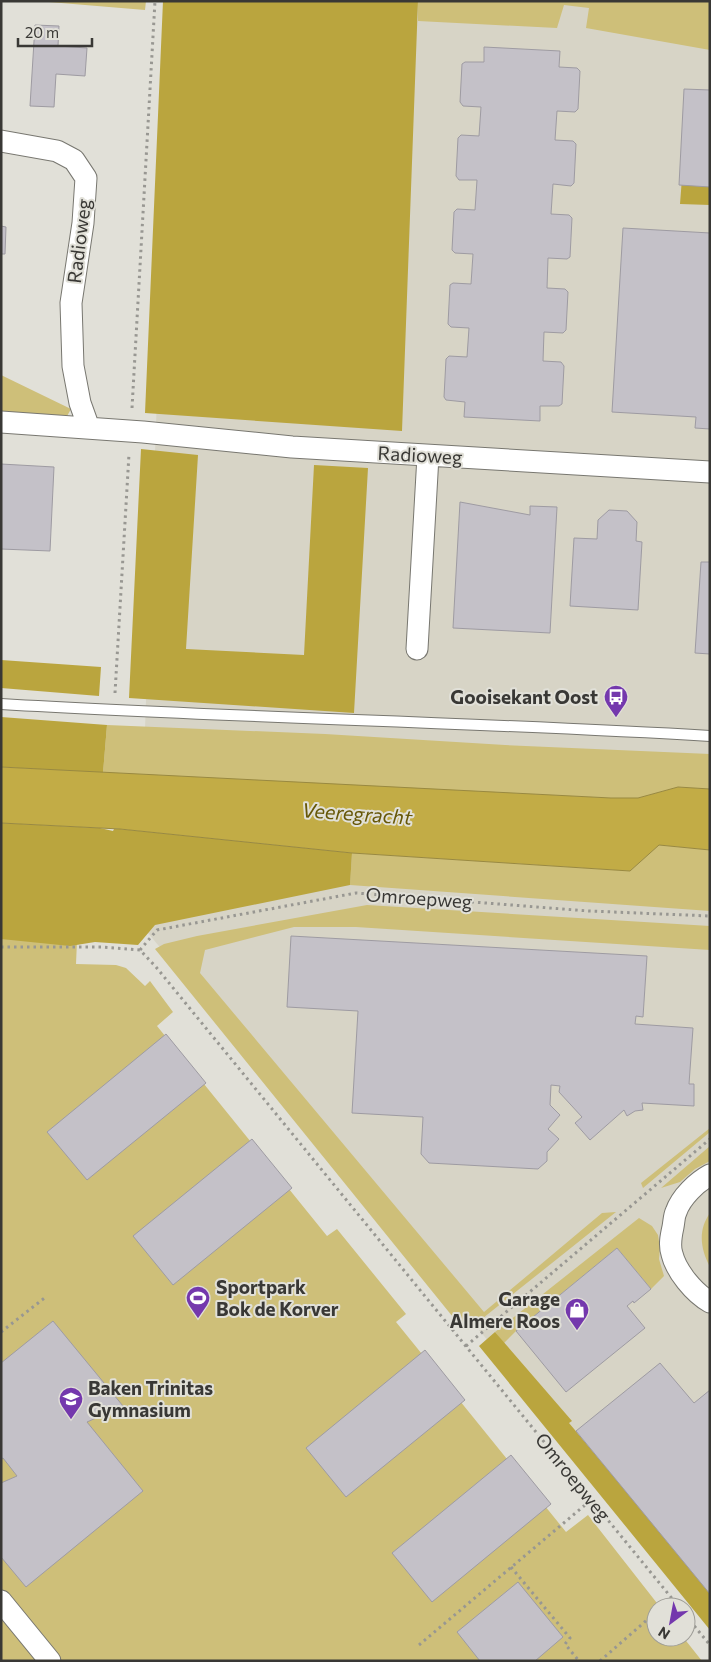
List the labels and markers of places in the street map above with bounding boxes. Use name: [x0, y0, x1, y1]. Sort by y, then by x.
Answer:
bus stop icon: Gooisekant Oost: [603, 684, 629, 718]
place label: Gooisekant Oost: [450, 685, 598, 708]
place label: Sportpark Bok de Korver: [216, 1275, 339, 1320]
sports icon: Sportpark Bok de Korver: [185, 1285, 211, 1319]
place label: Garage Almere Roos: [450, 1287, 560, 1332]
shop icon: Garage Almere Roos: [564, 1297, 590, 1331]
place label: Baken Trinitas Gymnasium: [88, 1376, 213, 1421]
school or university icon: Baken Trinitas Gymnasium: [58, 1386, 84, 1420]

